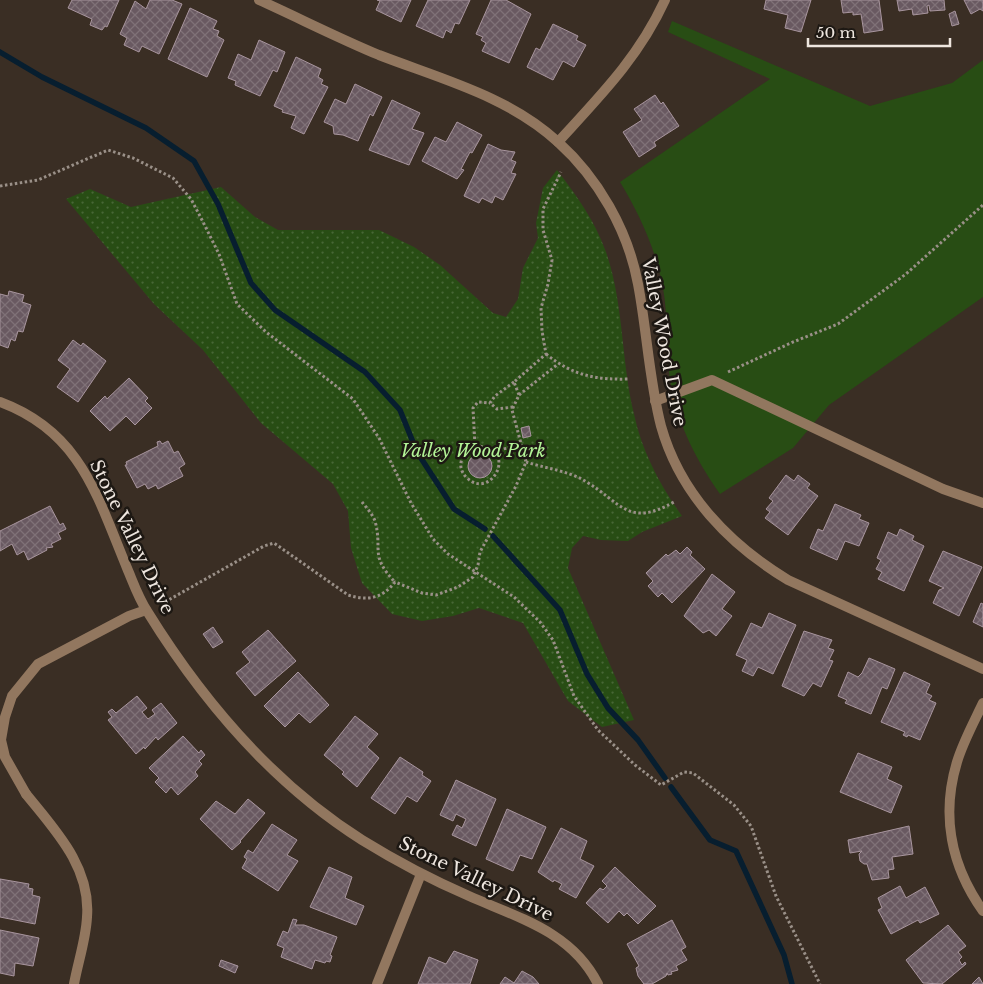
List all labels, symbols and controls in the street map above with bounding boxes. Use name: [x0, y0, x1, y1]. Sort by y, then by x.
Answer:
scale bar: [808, 15, 950, 47]
text: 50 m: [816, 23, 856, 42]
street label: Valley Wood Drive: [637, 255, 691, 428]
park label: Valley Wood Park: [400, 440, 546, 462]
street label: Stone Valley Drive: [85, 456, 179, 618]
street label: Stone Valley Drive: [395, 832, 557, 926]

